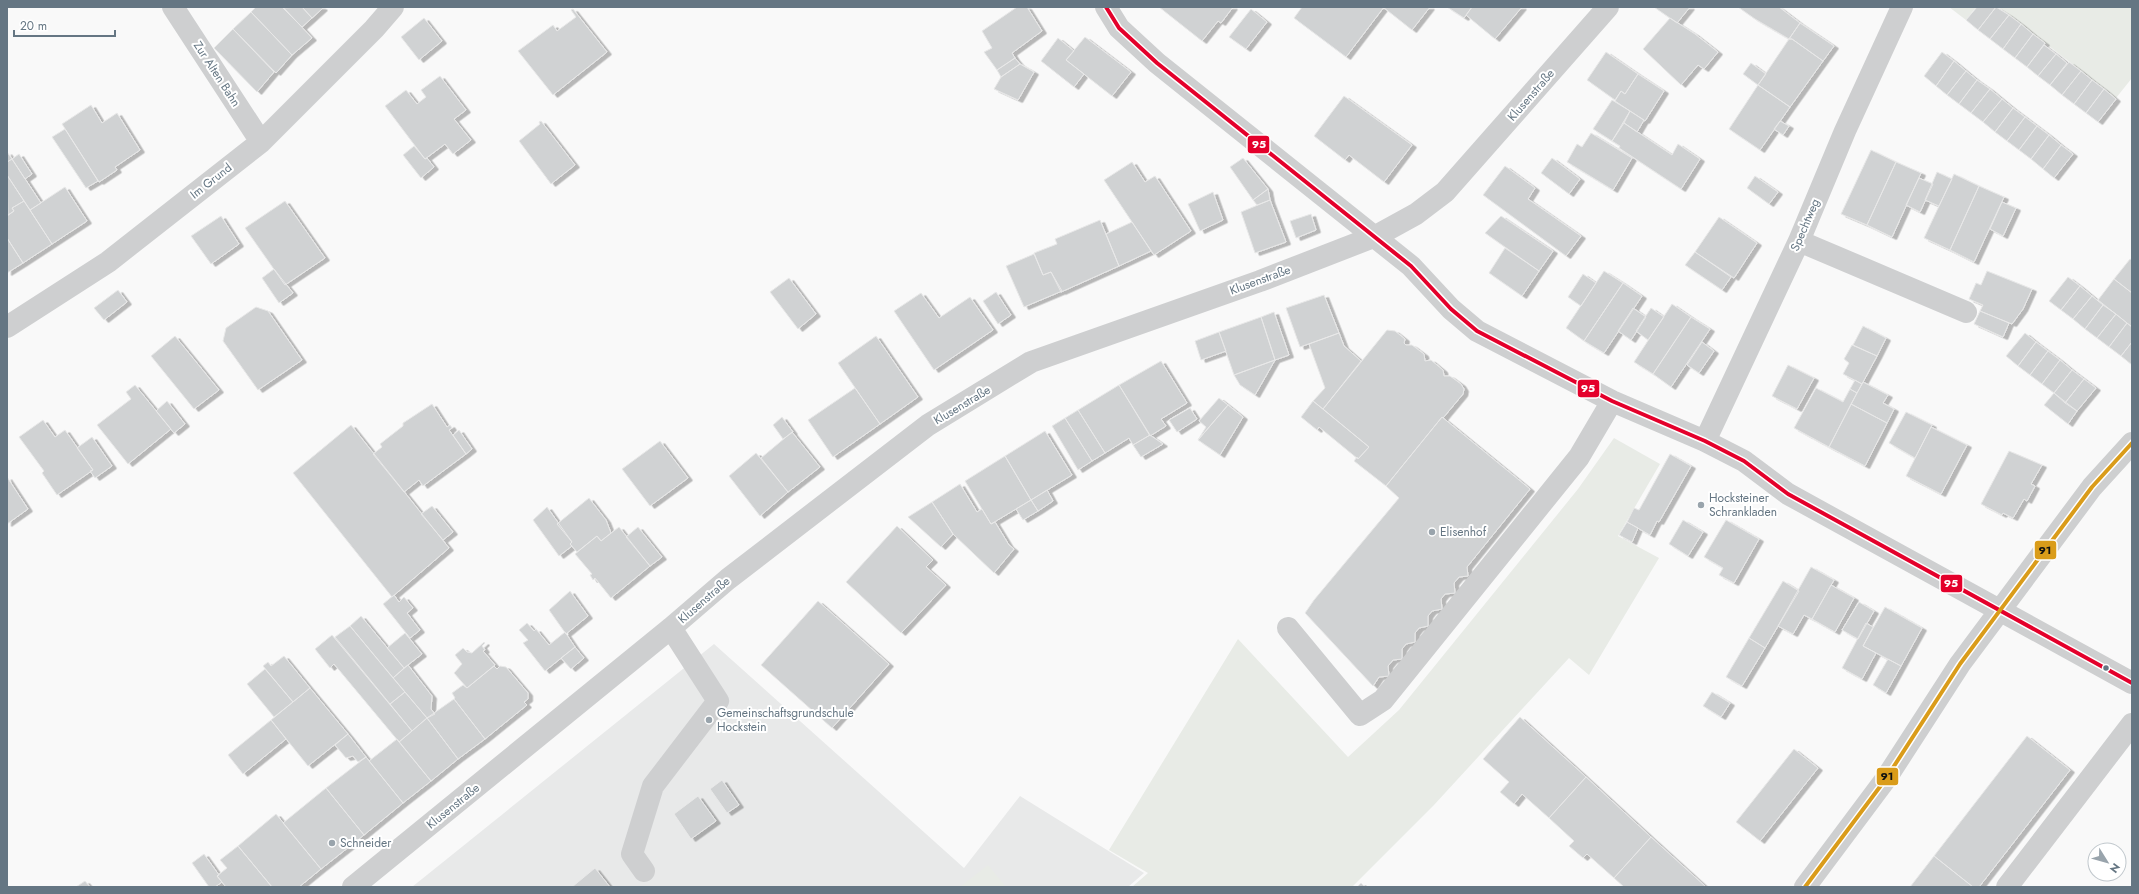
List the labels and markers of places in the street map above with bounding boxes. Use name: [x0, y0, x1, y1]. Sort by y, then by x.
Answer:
place label: Hocksteiner Schrankladen: [1709, 489, 1777, 521]
marker: Hocksteiner Schrankladen: [1696, 500, 1706, 510]
place label: Elisenhof: [1440, 523, 1487, 541]
marker: Elisenhof: [1427, 527, 1437, 537]
unlabelled marker: [2101, 663, 2111, 673]
place label: Gemeinschaftsgrundschule Hockstein: [717, 704, 854, 736]
marker: Gemeinschaftsgrundschule Hockstein: [704, 715, 714, 725]
place label: Schneider: [340, 834, 392, 852]
marker: Schneider: [327, 838, 337, 848]

